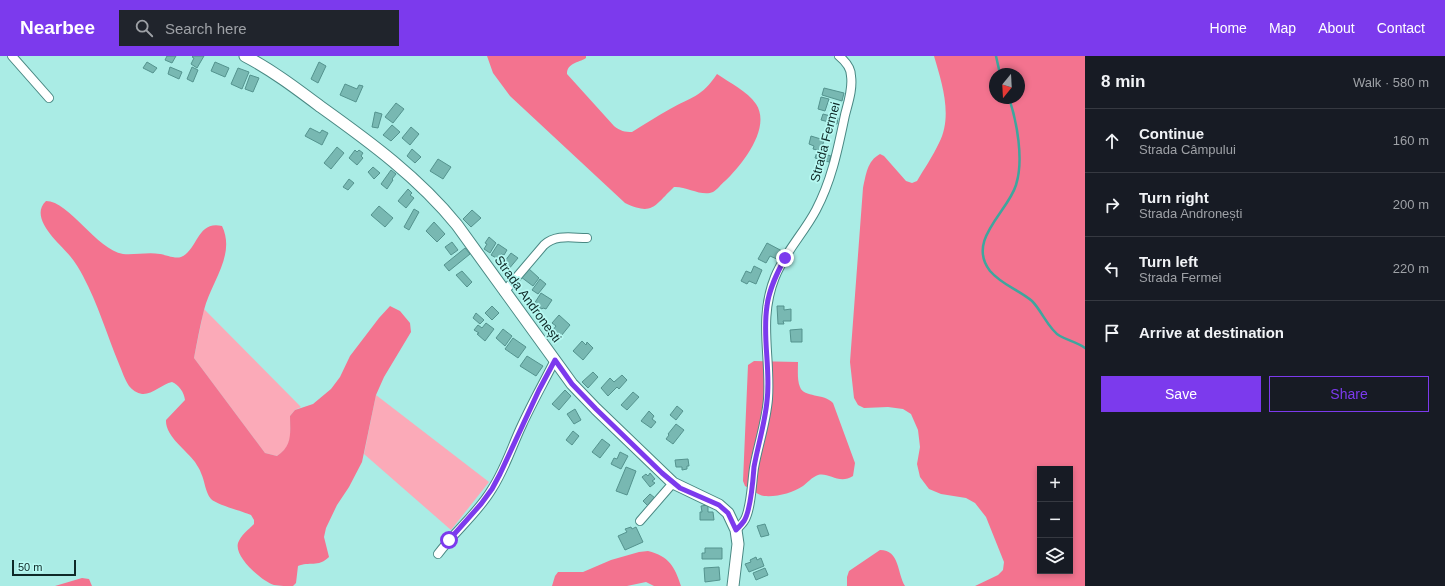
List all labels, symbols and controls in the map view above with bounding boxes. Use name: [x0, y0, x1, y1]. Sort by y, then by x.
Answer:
search box: [119, 10, 399, 46]
text: Nearbee: [20, 17, 95, 38]
icon: search: [133, 17, 155, 39]
text: Search here: [165, 20, 247, 37]
text: Home: [1210, 20, 1247, 36]
text: Map: [1269, 20, 1296, 36]
text: About: [1318, 20, 1355, 36]
text: Contact: [1377, 20, 1425, 36]
north arrow: [989, 68, 1025, 104]
text: 8 min: [1101, 72, 1145, 91]
text: Walk · 580 m: [1353, 75, 1429, 90]
street label: Strada Fermei: [807, 100, 843, 184]
text: Continue: [1139, 125, 1204, 142]
icon: ahead: [1101, 130, 1123, 152]
text: 160 m: [1393, 133, 1429, 148]
text: Strada Câmpului: [1139, 142, 1236, 157]
text: Turn right: [1139, 189, 1209, 206]
icon: right: [1101, 194, 1123, 216]
text: 200 m: [1393, 197, 1429, 212]
text: Strada Andronești: [1139, 206, 1242, 221]
route end: [776, 249, 794, 267]
street label: Strada Andronești: [492, 253, 565, 345]
text: Turn left: [1139, 253, 1198, 270]
icon: left: [1101, 258, 1123, 280]
text: 220 m: [1393, 261, 1429, 276]
text: Strada Fermei: [1139, 270, 1221, 285]
icon: arrive: [1101, 322, 1123, 344]
text: Arrive at destination: [1139, 324, 1284, 341]
button: Save: [1101, 376, 1261, 412]
button: Share: [1269, 376, 1429, 412]
map controls: [1037, 466, 1073, 574]
button: +: [1037, 466, 1073, 502]
button: −: [1037, 502, 1073, 538]
route start: [440, 531, 458, 549]
button: layers: [1037, 538, 1073, 574]
scale bar: [12, 558, 76, 577]
text: 50 m: [18, 561, 42, 573]

